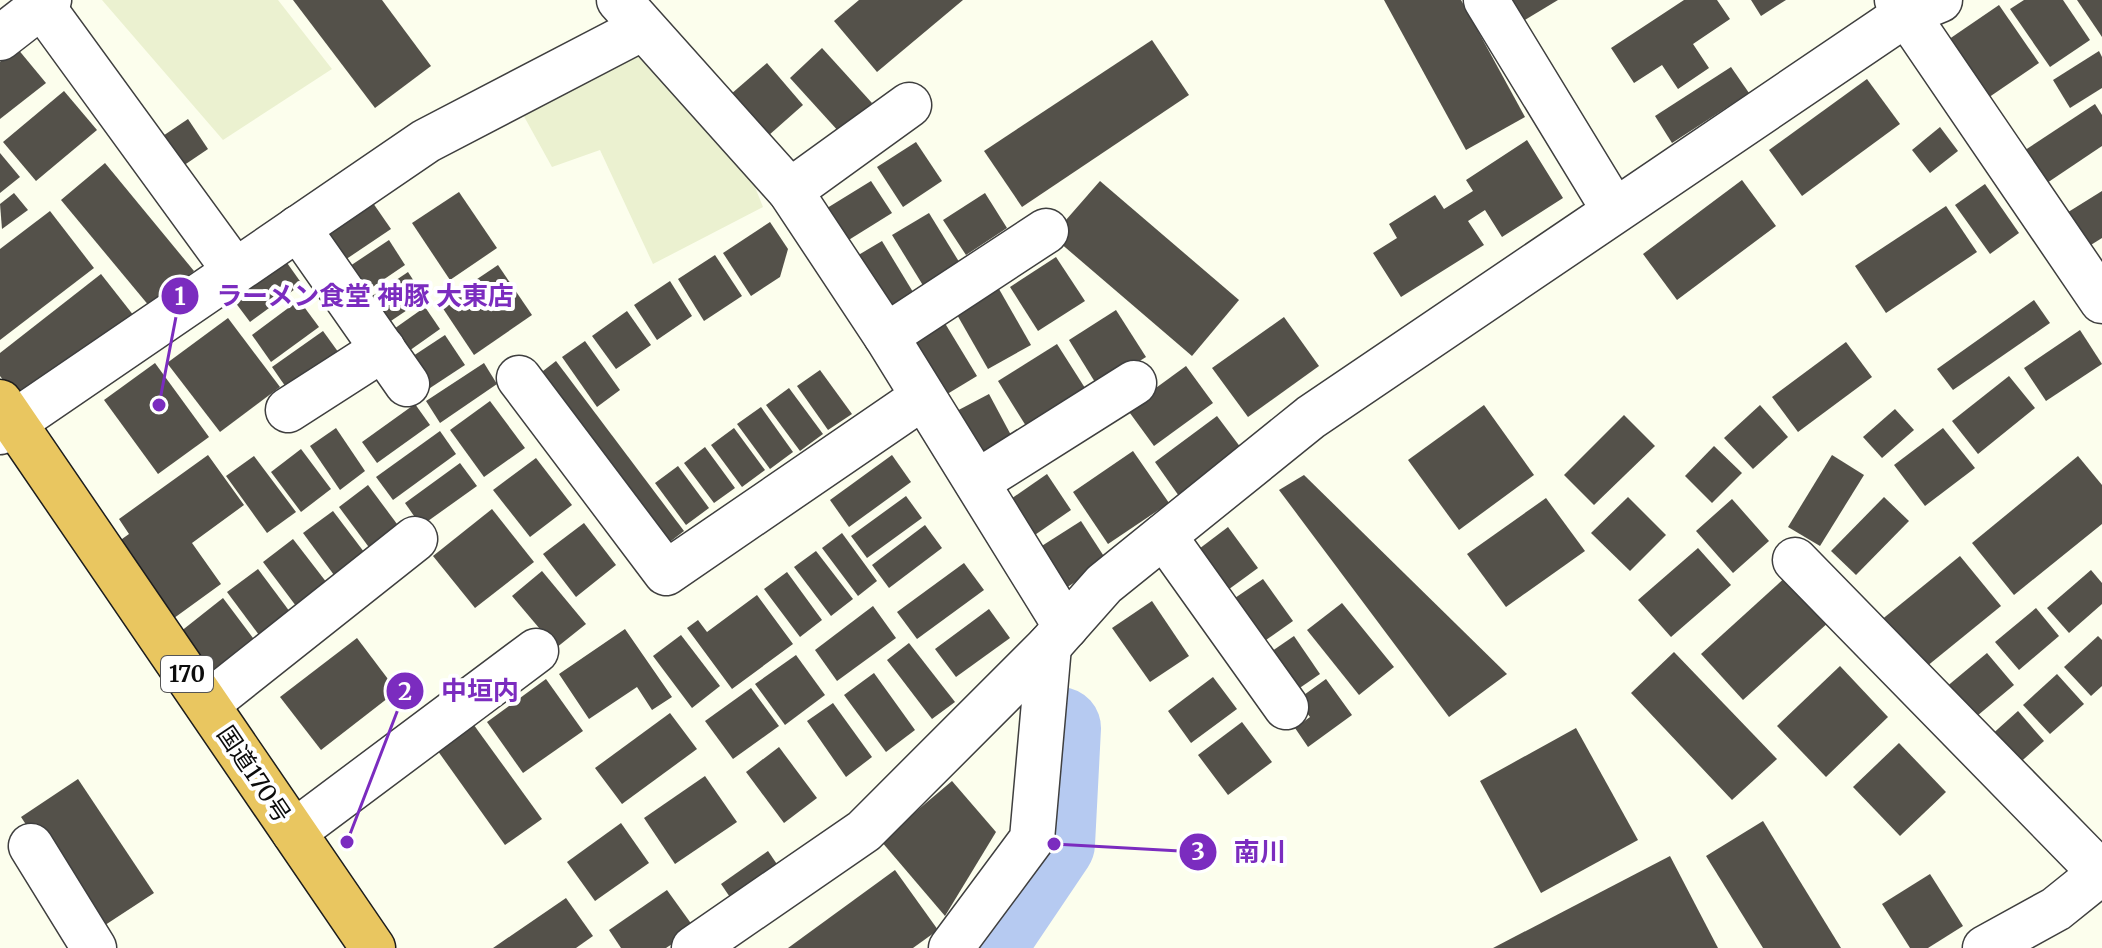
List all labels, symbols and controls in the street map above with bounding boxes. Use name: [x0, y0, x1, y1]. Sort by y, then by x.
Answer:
callout: ラーメン食堂 神豚 大東店: [160, 271, 530, 321]
text: ラーメン食堂 神豚 大東店: [216, 279, 514, 312]
text: 1: [174, 281, 186, 312]
road number: 170: [161, 656, 213, 692]
callout: 中垣内: [385, 666, 535, 716]
text: 中垣内: [441, 674, 519, 707]
text: 2: [398, 676, 412, 707]
street label: 国道170号: [210, 720, 298, 828]
callout: 南川: [1178, 827, 1302, 877]
text: 南川: [1234, 835, 1286, 868]
text: 3: [1191, 836, 1205, 867]

